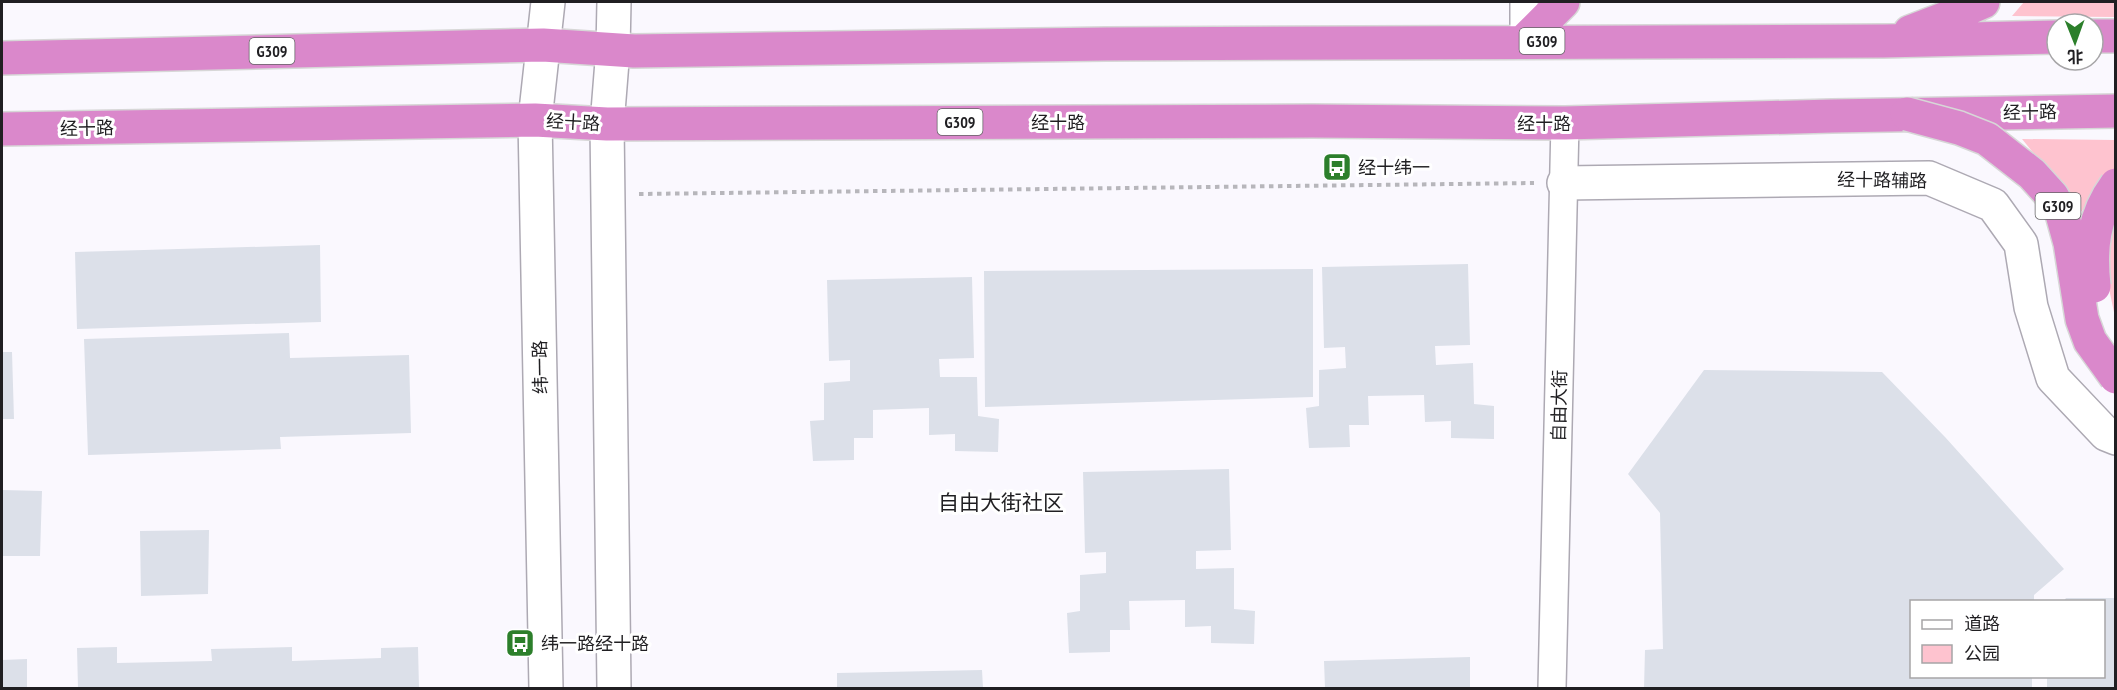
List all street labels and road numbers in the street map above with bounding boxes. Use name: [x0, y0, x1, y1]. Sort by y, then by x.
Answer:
road number: G309: [1520, 28, 1564, 54]
road number: G309: [250, 38, 294, 64]
street label: 经十路: [2003, 100, 2057, 124]
street label: 经十路: [545, 109, 601, 135]
road number: G309: [938, 109, 982, 135]
street label: 经十路: [1031, 111, 1085, 134]
street label: 经十路: [1517, 112, 1571, 135]
street label: 经十路: [60, 116, 114, 140]
street label: 经十路辅路: [1837, 168, 1927, 192]
road number: G309: [2036, 193, 2080, 219]
street label: 纬一路: [528, 340, 552, 394]
street label: 自由大街: [1547, 370, 1571, 442]

